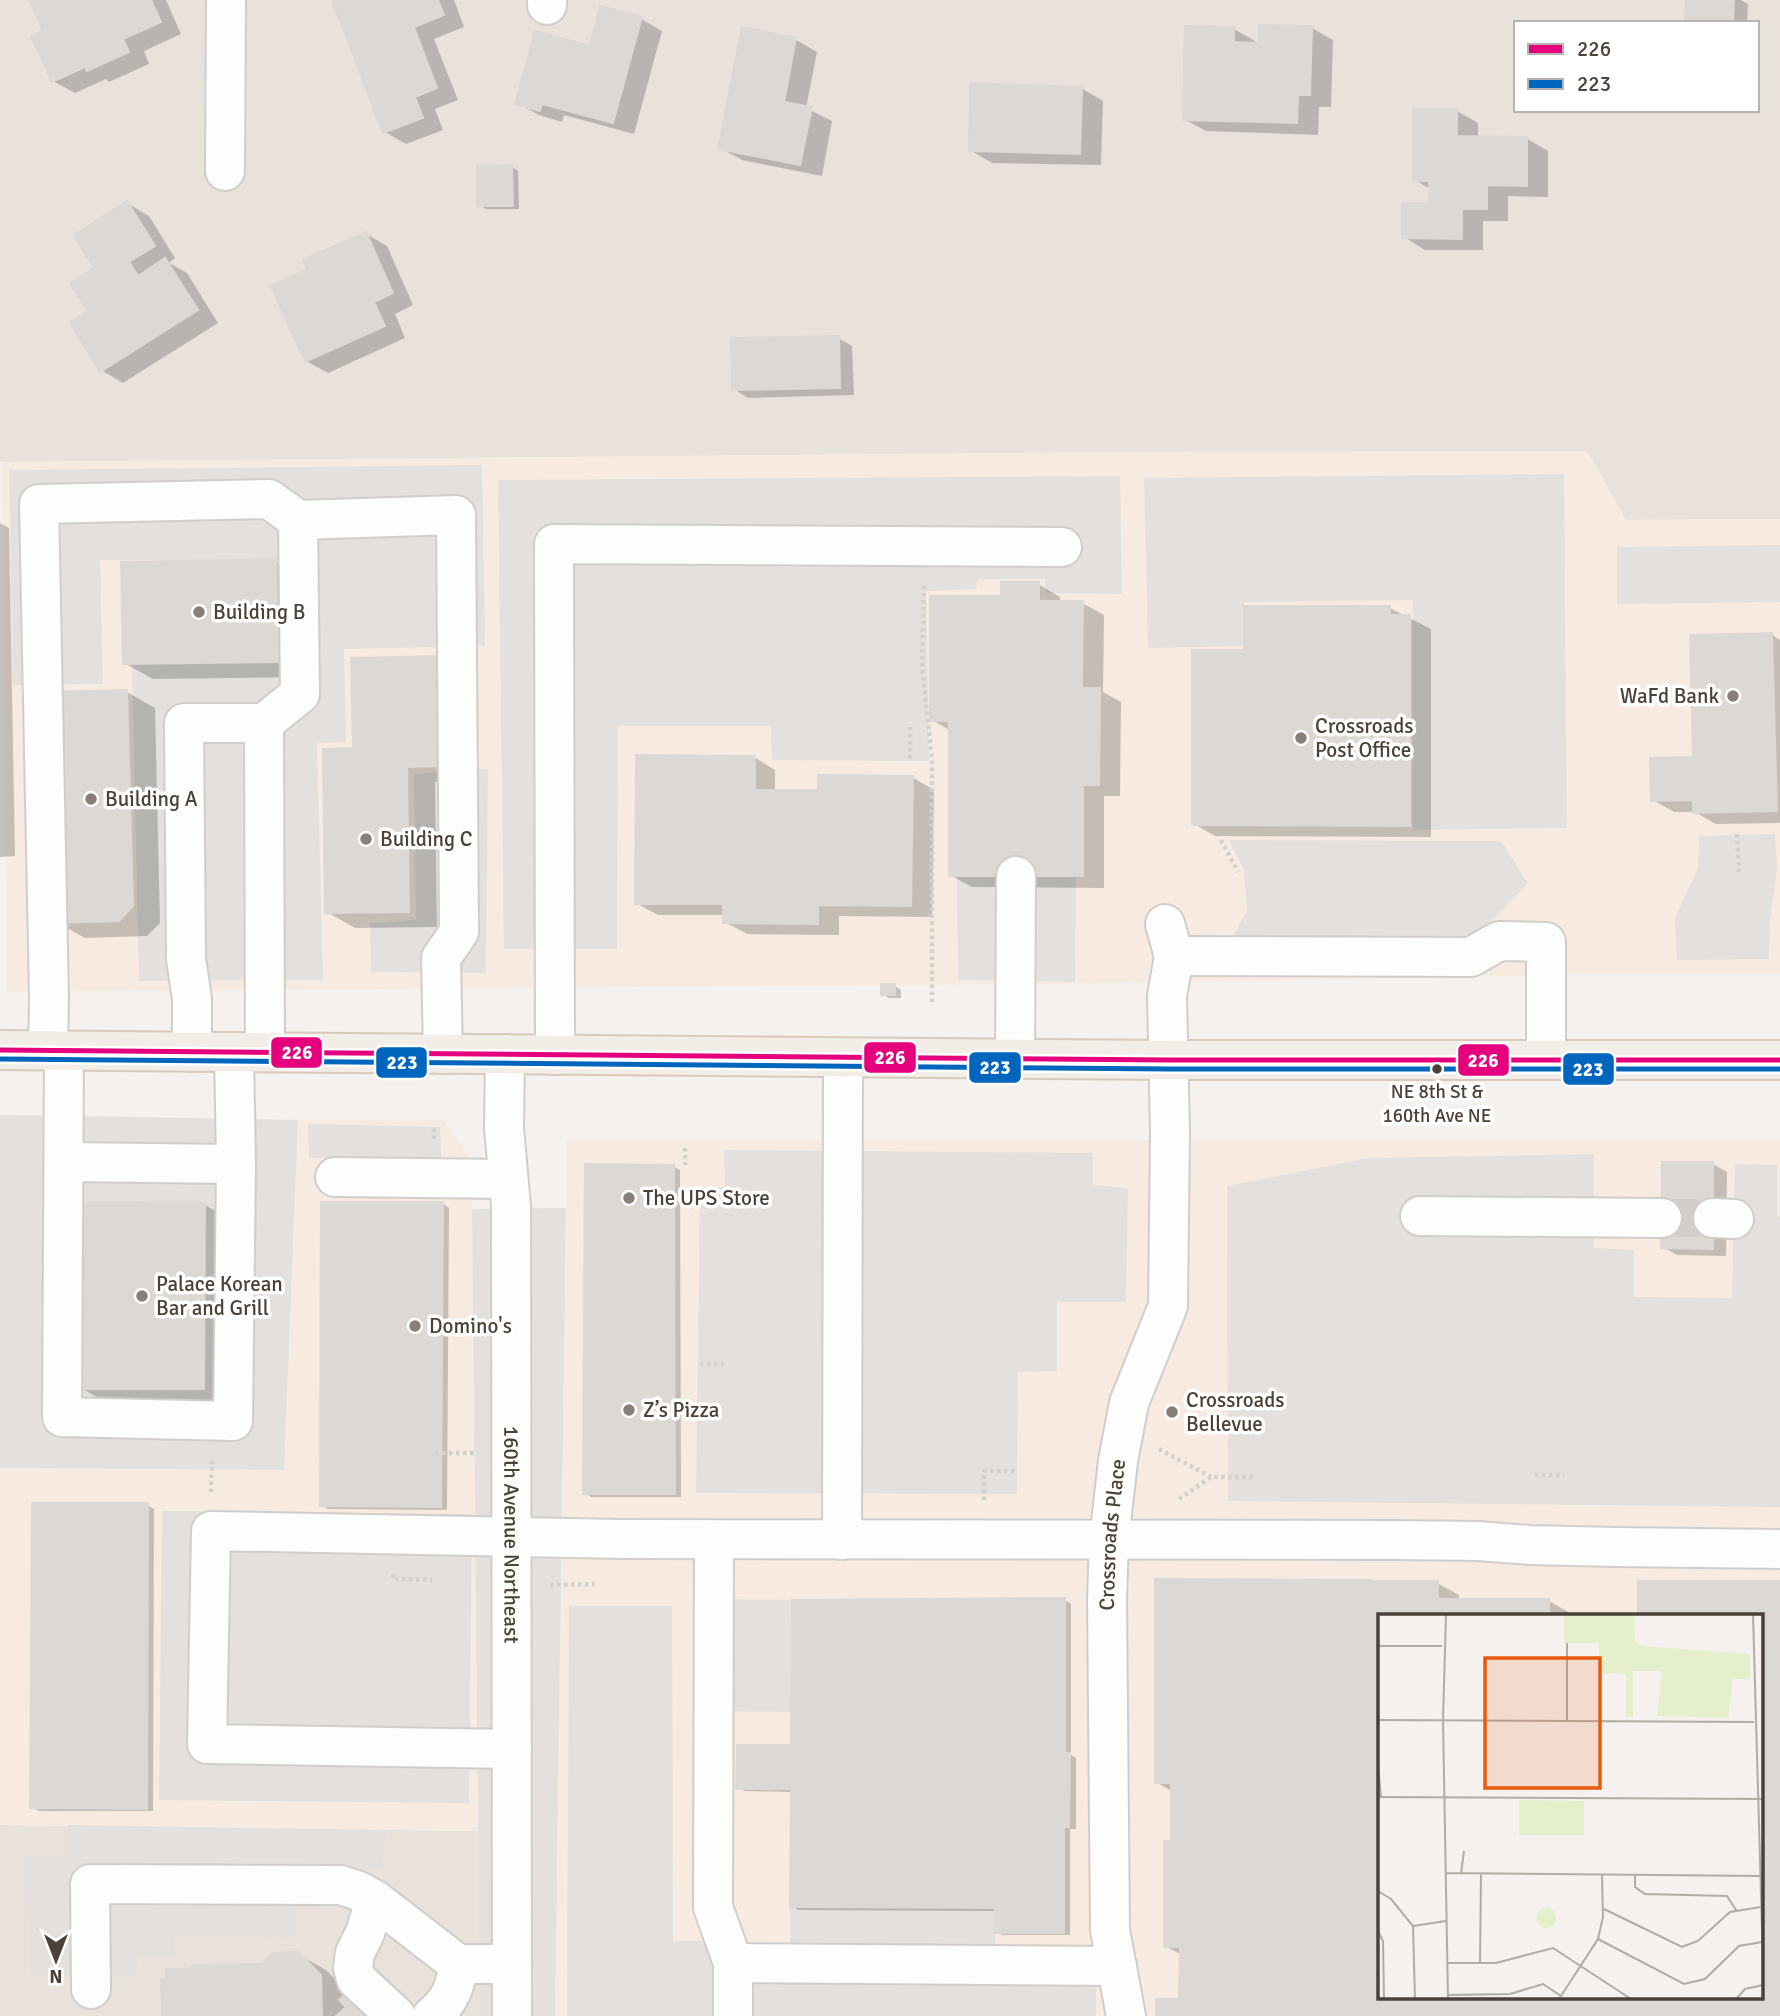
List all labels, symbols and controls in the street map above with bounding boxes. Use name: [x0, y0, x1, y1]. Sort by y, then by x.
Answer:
legend: [1514, 21, 1759, 112]
text: 226: [1577, 36, 1611, 62]
text: 223: [1577, 71, 1611, 97]
place label: Building B: [213, 599, 305, 625]
marker: Building B: [191, 604, 207, 620]
place label: WaFd Bank: [1620, 683, 1719, 709]
marker: WaFd Bank: [1725, 688, 1741, 704]
place label: Crossroads Post Office: [1315, 713, 1413, 763]
marker: Crossroads Post Office: [1293, 730, 1309, 746]
place label: Building A: [105, 786, 198, 812]
marker: Building A: [83, 791, 99, 807]
place label: Building C: [380, 826, 472, 852]
marker: Building C: [358, 831, 374, 847]
line badge: 226: [270, 1036, 323, 1069]
text: 226: [282, 1041, 312, 1065]
line badge: 226: [863, 1041, 917, 1074]
line badge: 226: [1457, 1043, 1510, 1077]
line badge: 223: [375, 1046, 428, 1079]
text: 226: [875, 1046, 905, 1070]
text: 226: [1468, 1049, 1498, 1073]
text: 223: [387, 1051, 417, 1075]
line badge: 223: [968, 1051, 1022, 1084]
line badge: 223: [1562, 1052, 1615, 1086]
text: 223: [980, 1056, 1010, 1080]
text: 223: [1573, 1058, 1603, 1082]
marker: NE 8th St & 160th Ave NE: [1430, 1062, 1444, 1076]
place label: NE 8th St & 160th Ave NE: [1382, 1080, 1492, 1128]
place label: The UPS Store: [643, 1185, 770, 1211]
marker: The UPS Store: [621, 1190, 637, 1206]
place label: Palace Korean Bar and Grill: [156, 1271, 283, 1321]
marker: Palace Korean Bar and Grill: [134, 1288, 150, 1304]
place label: Domino's: [429, 1313, 512, 1339]
marker: Domino's: [407, 1318, 423, 1334]
place label: Crossroads Bellevue: [1186, 1387, 1284, 1437]
place label: Z’s Pizza: [643, 1397, 719, 1423]
marker: Z’s Pizza: [621, 1402, 637, 1418]
marker: Crossroads Bellevue: [1164, 1404, 1180, 1420]
street label: 160th Avenue Northeast: [498, 1426, 525, 1644]
street label: Crossroads Place: [1094, 1458, 1131, 1611]
inset map: [1378, 1614, 1762, 1998]
north arrow: [21, 1925, 91, 1995]
text: N: [49, 1964, 63, 1988]

